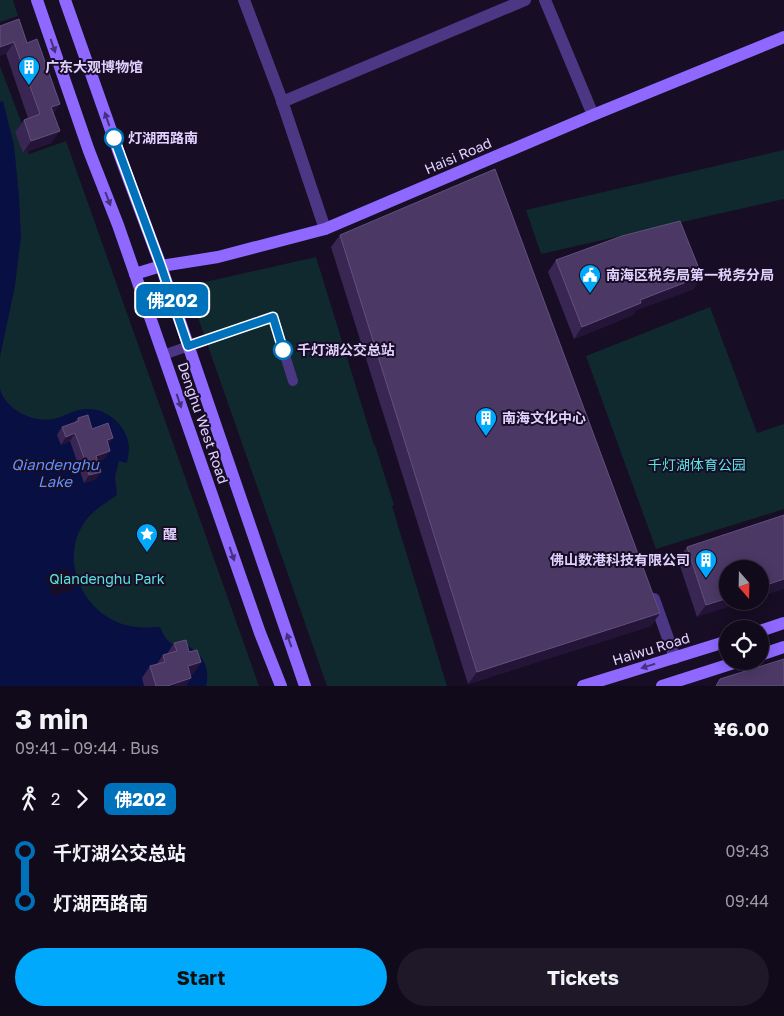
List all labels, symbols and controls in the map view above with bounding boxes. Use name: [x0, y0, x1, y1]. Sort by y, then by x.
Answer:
one-way arrow: [49, 39, 57, 54]
building icon: 广东大观博物馆: [17, 55, 41, 86]
place label: 广东大观博物馆: [45, 58, 143, 75]
one-way arrow: [103, 111, 110, 126]
marker: 灯湖西路南: [104, 128, 124, 148]
place label: 灯湖西路南: [128, 129, 198, 146]
street label: Haisi Road: [422, 134, 494, 177]
one-way arrow: [104, 192, 112, 207]
public building icon: 南海区税务局第一税务分局: [578, 263, 602, 294]
place label: 南海区税务局第一税务分局: [606, 266, 774, 283]
line badge: 佛202: [137, 284, 207, 316]
text: 佛202: [146, 289, 198, 311]
marker: 千灯湖公交总站: [273, 340, 293, 360]
place label: 千灯湖公交总站: [297, 341, 395, 358]
street label: Denghu West Road: [175, 360, 232, 486]
one-way arrow: [176, 393, 183, 408]
building icon: 南海文化中心: [474, 406, 498, 437]
place label: 南海文化中心: [502, 409, 586, 426]
water label: Qiandenghu Lake: [11, 455, 100, 490]
park label: 千灯湖体育公园: [648, 456, 746, 473]
place icon: 醒: [135, 522, 159, 553]
place label: 醒: [163, 525, 177, 542]
one-way arrow: [228, 547, 236, 562]
building icon: 佛山数港科技有限公司: [694, 548, 718, 579]
place label: 佛山数港科技有限公司: [550, 551, 690, 568]
north arrow: [719, 560, 769, 610]
map controls: [719, 560, 769, 670]
park label: Qiandenghu Park: [49, 570, 165, 587]
button: locate: [719, 620, 769, 670]
street label: Haiwu Road: [610, 629, 692, 668]
one-way arrow: [285, 632, 293, 647]
one-way arrow: [640, 663, 655, 671]
text: 3 min: [15, 702, 88, 735]
text: ¥6.00: [714, 717, 769, 740]
text: 09:41 – 09:44 · Bus: [15, 738, 159, 758]
icon: walk: [15, 785, 43, 813]
icon: forward: [68, 785, 96, 813]
text: 佛202: [114, 788, 166, 810]
text: 2: [51, 789, 60, 809]
text: 千灯湖公交总站: [53, 841, 186, 864]
text: 09:43: [725, 841, 769, 861]
text: 灯湖西路南: [53, 891, 148, 914]
text: 09:44: [725, 891, 769, 911]
button: Start: [15, 948, 387, 1006]
button: Tickets: [397, 948, 769, 1006]

